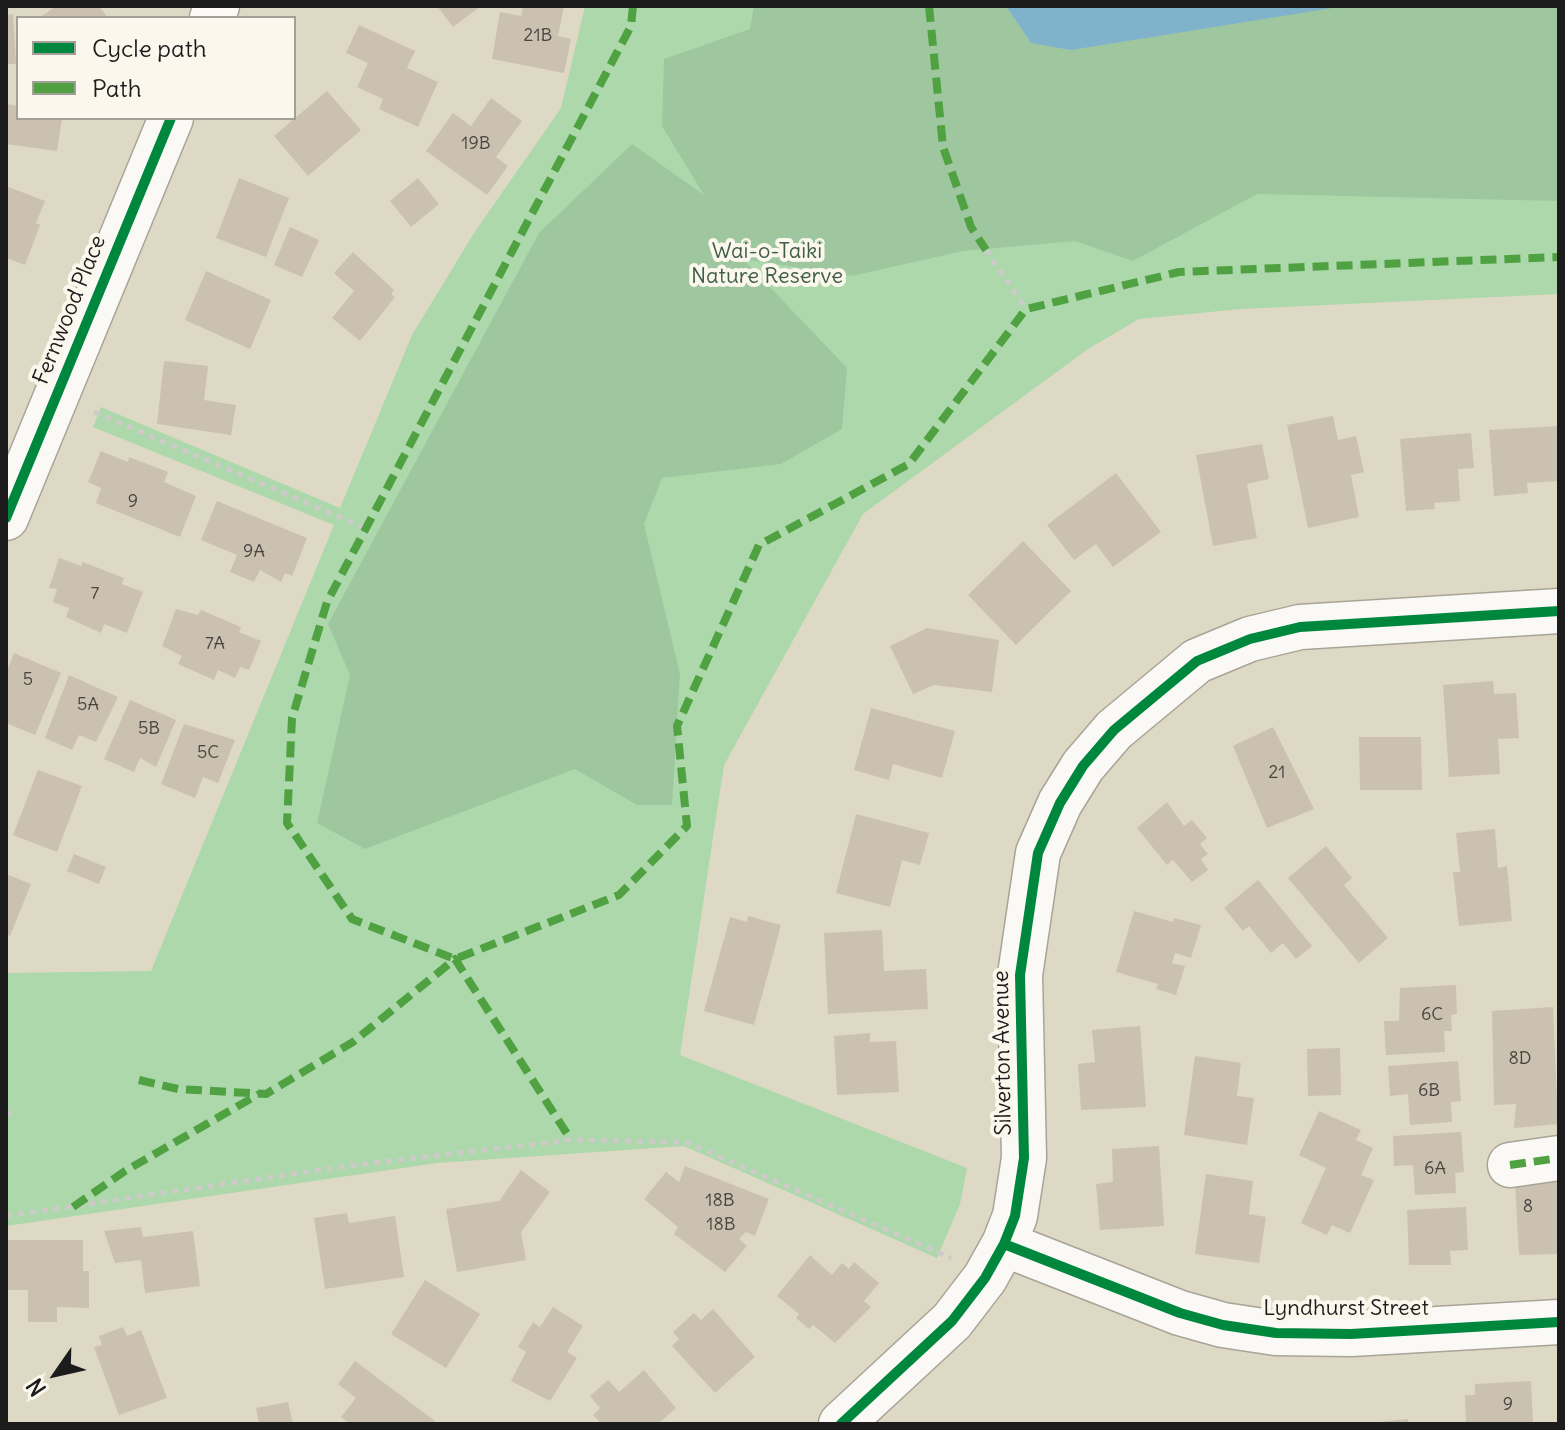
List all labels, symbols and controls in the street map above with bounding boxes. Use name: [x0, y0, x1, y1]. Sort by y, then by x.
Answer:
legend: [16, 16, 296, 120]
house number: 21B: [524, 25, 552, 47]
text: Cycle path: [92, 33, 207, 63]
text: Path: [92, 73, 142, 103]
house number: 19B: [461, 133, 491, 155]
street label: Fernwood Place: [28, 232, 112, 388]
park label: Wai-o-Taiki Nature Reserve: [691, 239, 843, 290]
house number: 9: [128, 491, 138, 513]
house number: 9A: [243, 541, 265, 563]
house number: 7: [91, 583, 99, 605]
house number: 7A: [205, 633, 225, 655]
house number: 5: [23, 669, 33, 691]
house number: 5A: [77, 694, 99, 716]
house number: 5B: [138, 718, 160, 740]
house number: 5C: [197, 742, 219, 764]
house number: 21: [1268, 762, 1286, 784]
street label: Silverton Avenue: [988, 970, 1018, 1136]
house number: 6C: [1421, 1004, 1443, 1026]
house number: 8D: [1508, 1048, 1532, 1070]
house number: 6B: [1418, 1080, 1440, 1102]
house number: 6A: [1424, 1158, 1446, 1180]
house number: 18B: [705, 1190, 735, 1212]
house number: 8: [1523, 1196, 1533, 1218]
house number: 18B: [706, 1214, 736, 1236]
street label: Lyndhurst Street: [1263, 1296, 1429, 1322]
north arrow: [16, 1334, 96, 1414]
text: N: [20, 1373, 52, 1402]
house number: 9: [1503, 1394, 1513, 1416]

